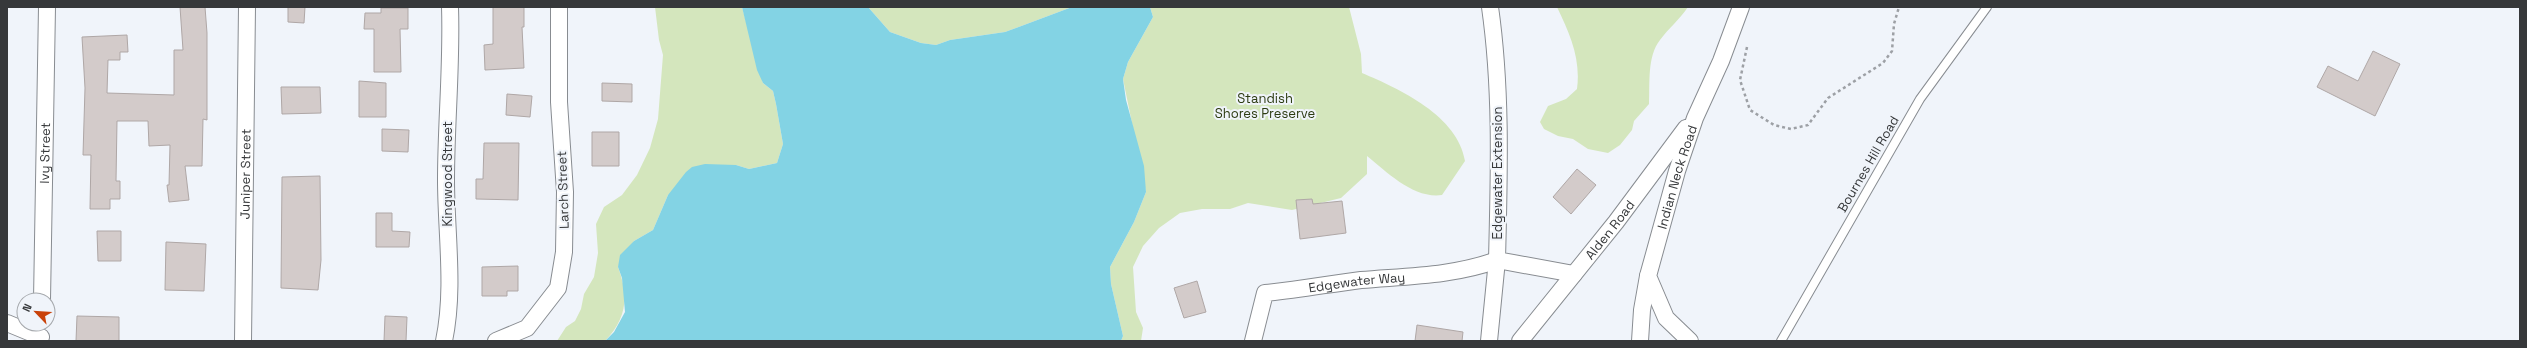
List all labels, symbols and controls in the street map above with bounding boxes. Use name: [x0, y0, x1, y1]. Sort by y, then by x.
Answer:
park label: Standish Shores Preserve: [1215, 90, 1315, 122]
street label: Edgewater Extension: [1489, 106, 1506, 240]
street label: Bournes Hill Road: [1833, 113, 1903, 215]
street label: Kingwood Street: [439, 121, 456, 227]
street label: Ivy Street: [35, 122, 54, 184]
street label: Indian Neck Road: [1653, 123, 1701, 231]
street label: Juniper Street: [236, 129, 254, 219]
street label: Larch Street: [553, 151, 573, 229]
street label: Alden Road: [1581, 196, 1638, 263]
street label: Edgewater Way: [1307, 268, 1406, 296]
north arrow: [16, 292, 56, 332]
text: N: [19, 301, 35, 314]

